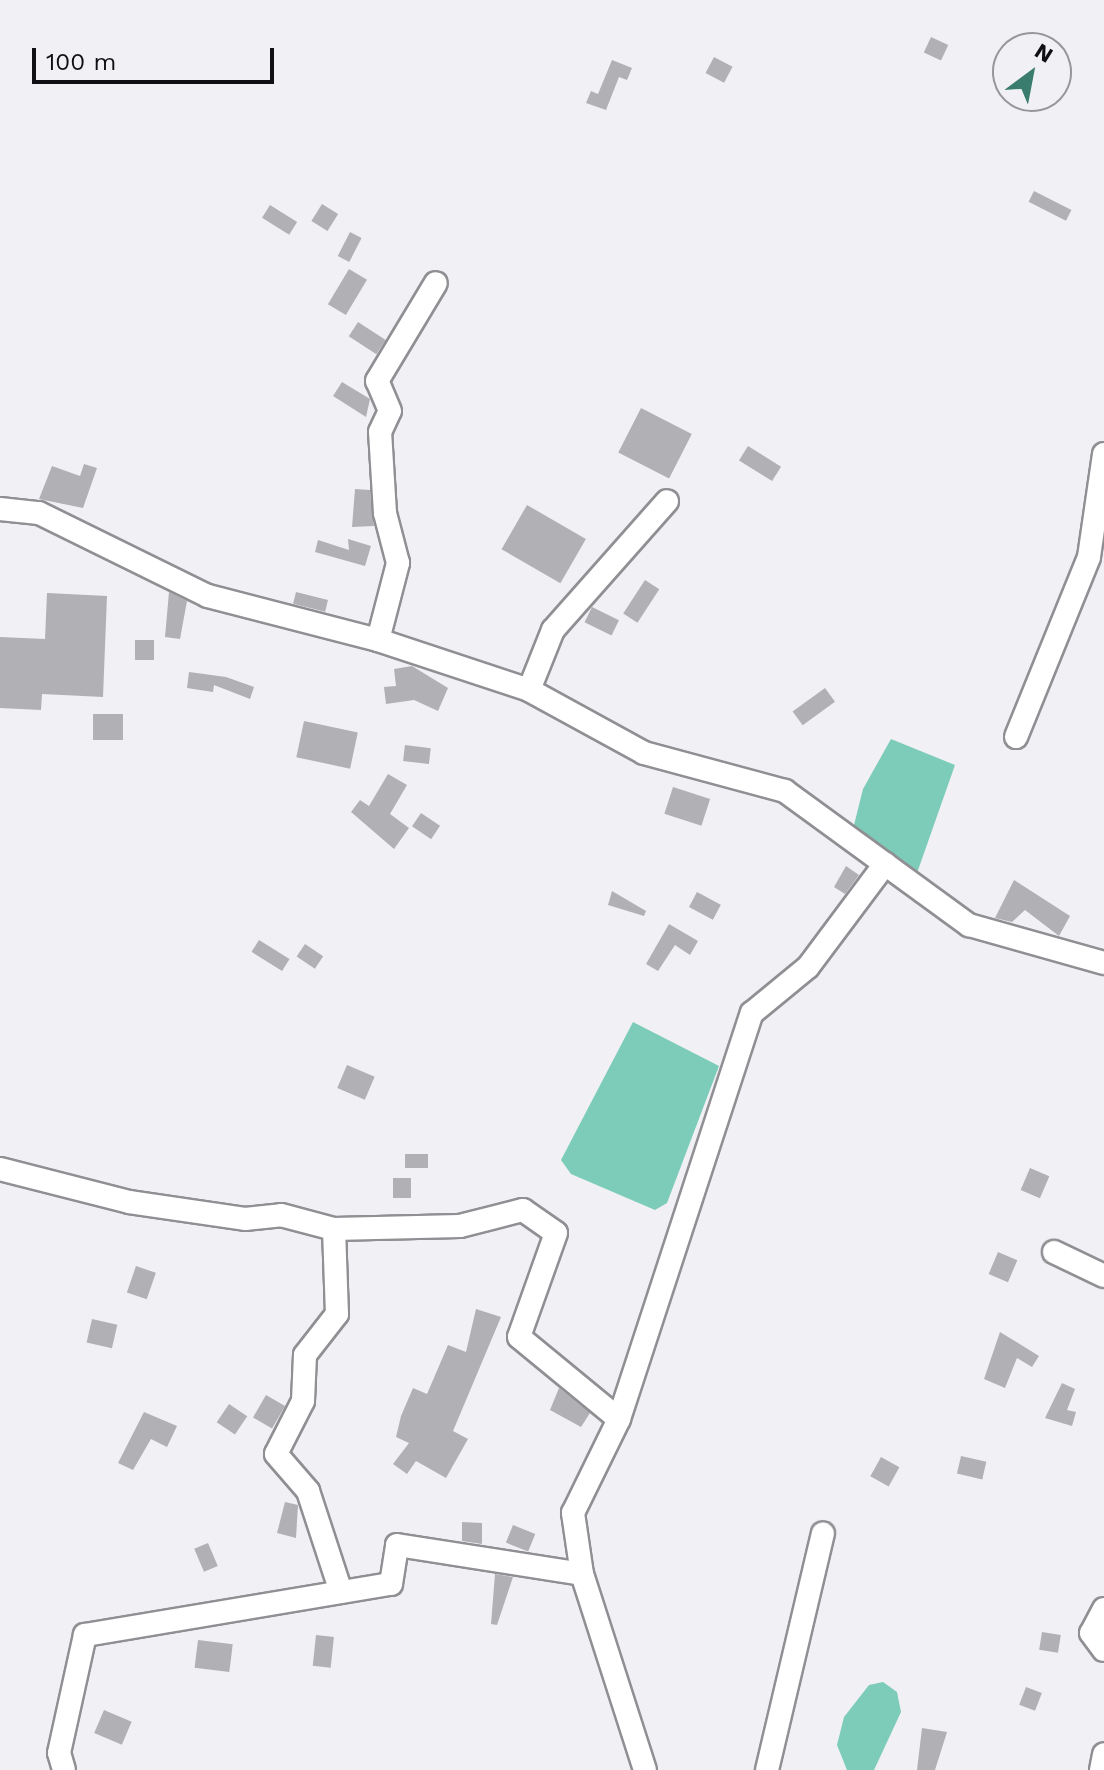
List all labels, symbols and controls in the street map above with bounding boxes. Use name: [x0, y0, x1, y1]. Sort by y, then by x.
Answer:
scale bar: [36, 32, 278, 82]
north arrow: [992, 32, 1072, 112]
text: N: [1030, 38, 1057, 68]
text: 100 m: [46, 48, 116, 76]

